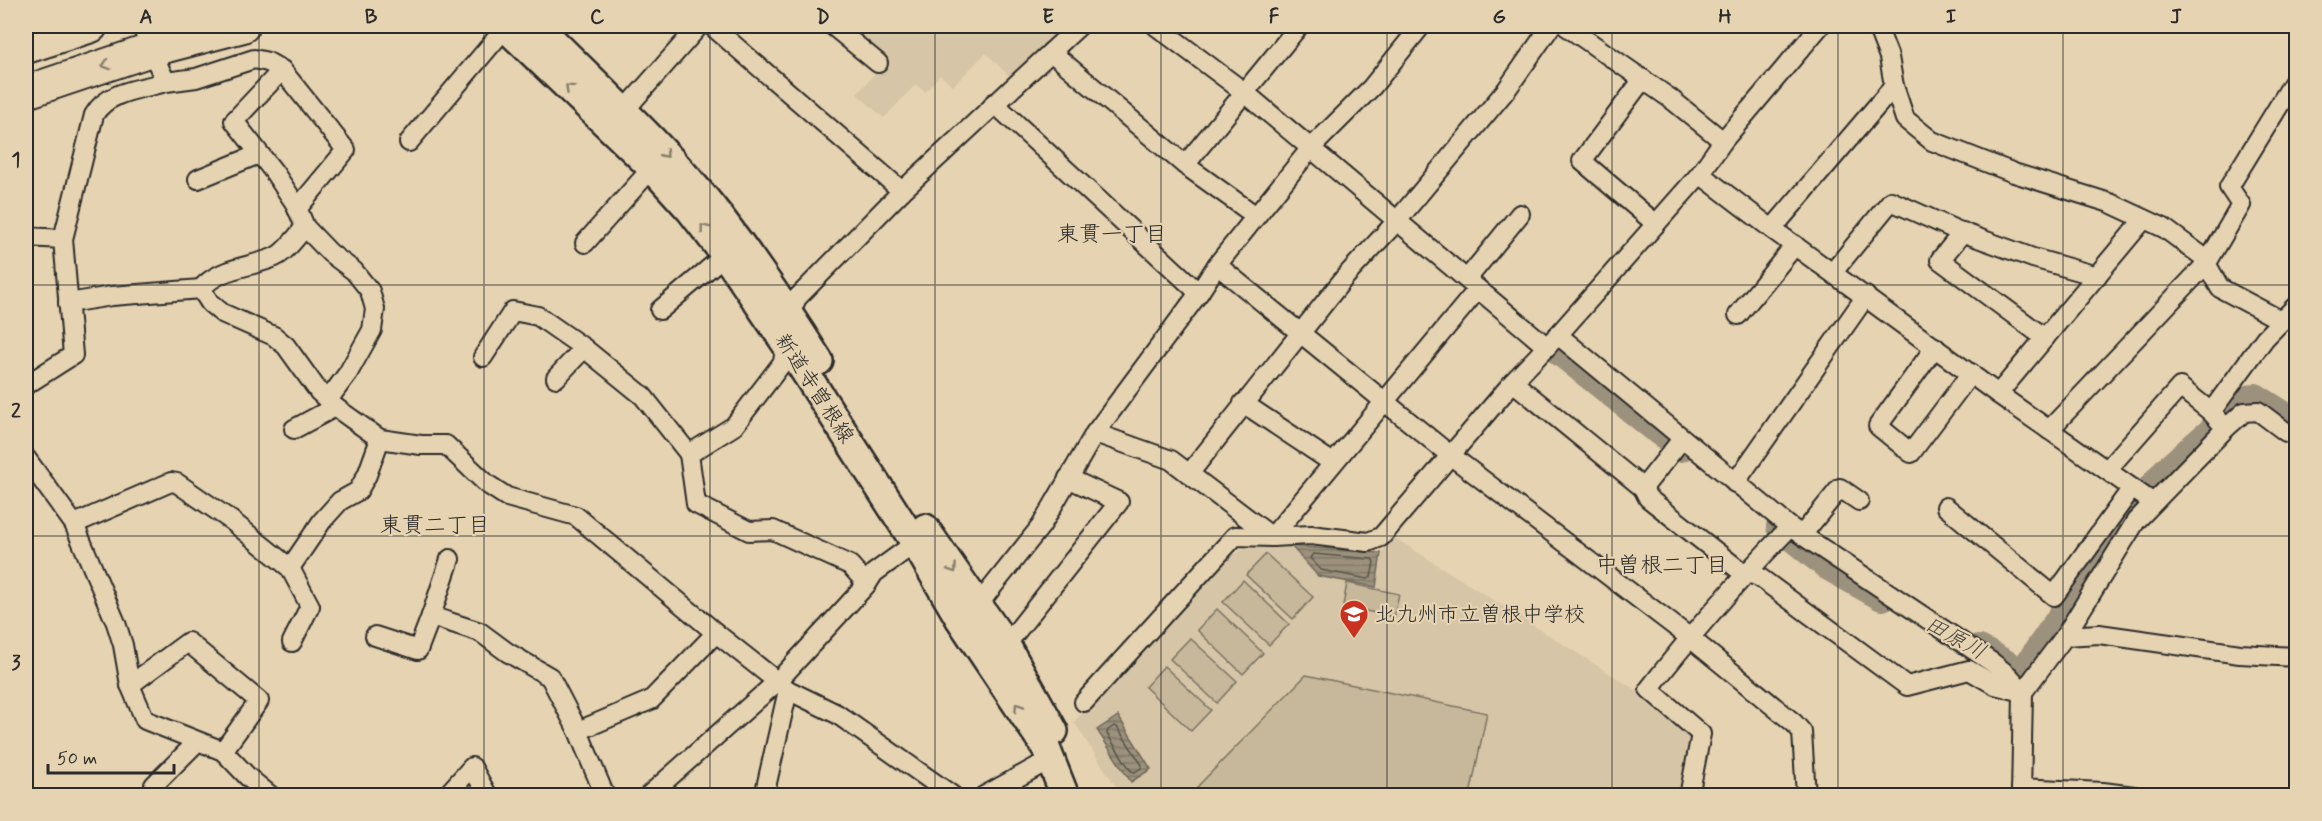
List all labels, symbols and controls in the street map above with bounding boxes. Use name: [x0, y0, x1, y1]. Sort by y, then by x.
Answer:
text: A: [139, 4, 153, 31]
text: B: [365, 4, 378, 31]
text: C: [590, 4, 605, 31]
text: D: [816, 4, 830, 31]
text: E: [1042, 4, 1054, 31]
text: F: [1269, 4, 1280, 31]
text: G: [1492, 4, 1506, 31]
text: H: [1718, 4, 1732, 31]
text: I: [1946, 4, 1956, 31]
text: J: [2170, 4, 2182, 31]
one-way arrow: [101, 57, 112, 70]
one-way arrow: [566, 84, 576, 95]
text: 1: [12, 147, 20, 174]
one-way arrow: [658, 147, 669, 158]
district label: 東貫一丁目: [1057, 221, 1167, 249]
one-way arrow: [701, 224, 712, 235]
street label: 新道寺曽根線: [768, 328, 860, 449]
text: 2: [11, 398, 21, 425]
district label: 東貫二丁目: [380, 512, 490, 540]
district label: 中曽根二丁目: [1596, 552, 1728, 580]
one-way arrow: [946, 563, 957, 574]
school or university icon: 北九州市立曽根中学校: [1338, 598, 1370, 640]
place label: 北九州市立曽根中学校: [1375, 601, 1585, 629]
water label: 田原川: [1919, 611, 1991, 667]
text: 3: [11, 650, 21, 677]
one-way arrow: [1014, 703, 1026, 713]
scale bar: [48, 737, 174, 775]
text: 50 m: [57, 747, 97, 771]

